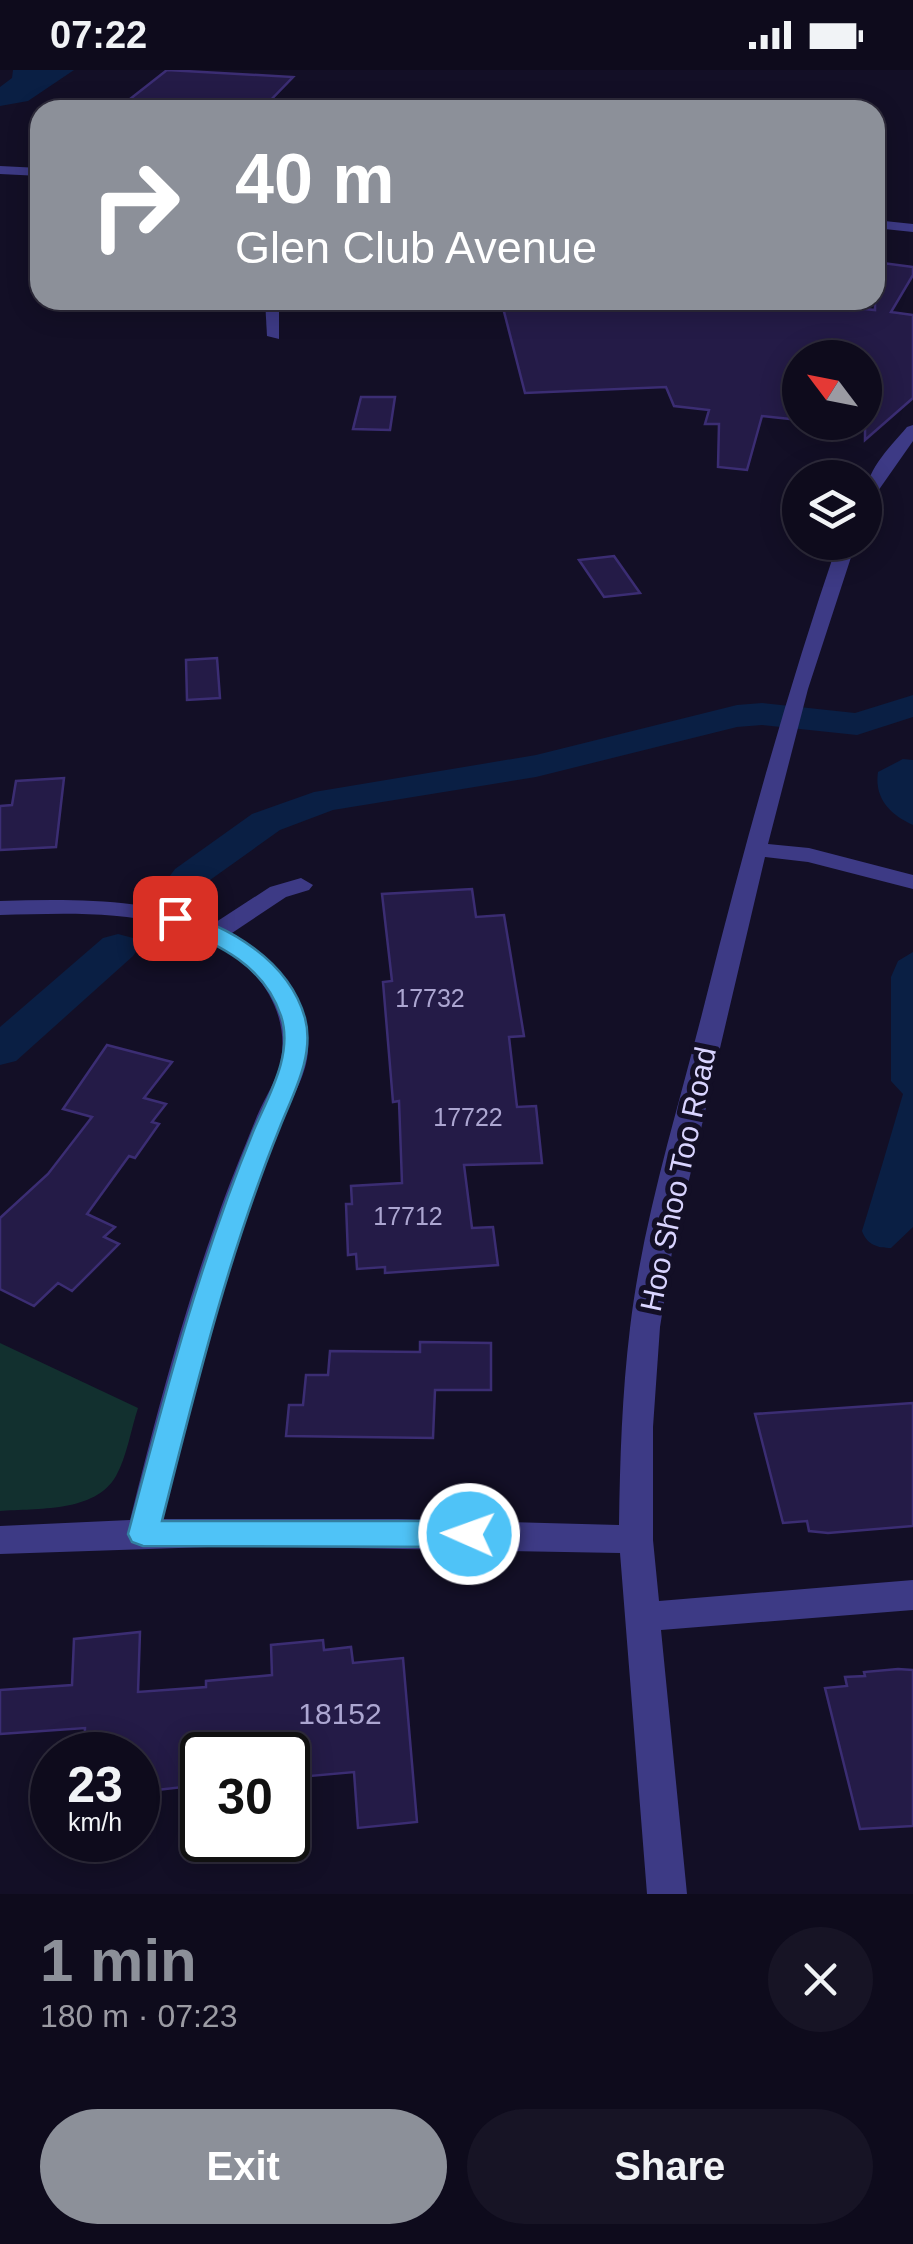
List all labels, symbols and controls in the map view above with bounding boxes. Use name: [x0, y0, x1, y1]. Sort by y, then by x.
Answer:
text: 07:22: [50, 14, 147, 56]
icon: right: [70, 140, 200, 270]
text: 40 m: [235, 140, 395, 218]
text: Glen Club Avenue: [235, 222, 597, 273]
north arrow: [782, 340, 882, 440]
map controls: [782, 340, 882, 560]
button: layers: [782, 460, 882, 560]
pin: [133, 876, 218, 961]
icon: arrive: [148, 891, 203, 946]
house number: 17732: [395, 984, 465, 1012]
street label: Hoo Shoo Too Road: [634, 1044, 722, 1314]
house number: 17722: [433, 1103, 503, 1131]
house number: 17712: [373, 1202, 443, 1230]
position arrow: [417, 1482, 521, 1586]
house number: 18152: [298, 1697, 382, 1730]
speed limit sign: 30: [180, 1732, 310, 1862]
text: 23: [67, 1757, 123, 1813]
text: km/h: [68, 1808, 122, 1836]
text: 1 min: [40, 1927, 197, 1994]
button: close: [768, 1927, 873, 2032]
text: 180 m · 07:23: [40, 1998, 237, 2034]
button: Exit: [40, 2109, 447, 2224]
button: Share: [467, 2109, 873, 2224]

